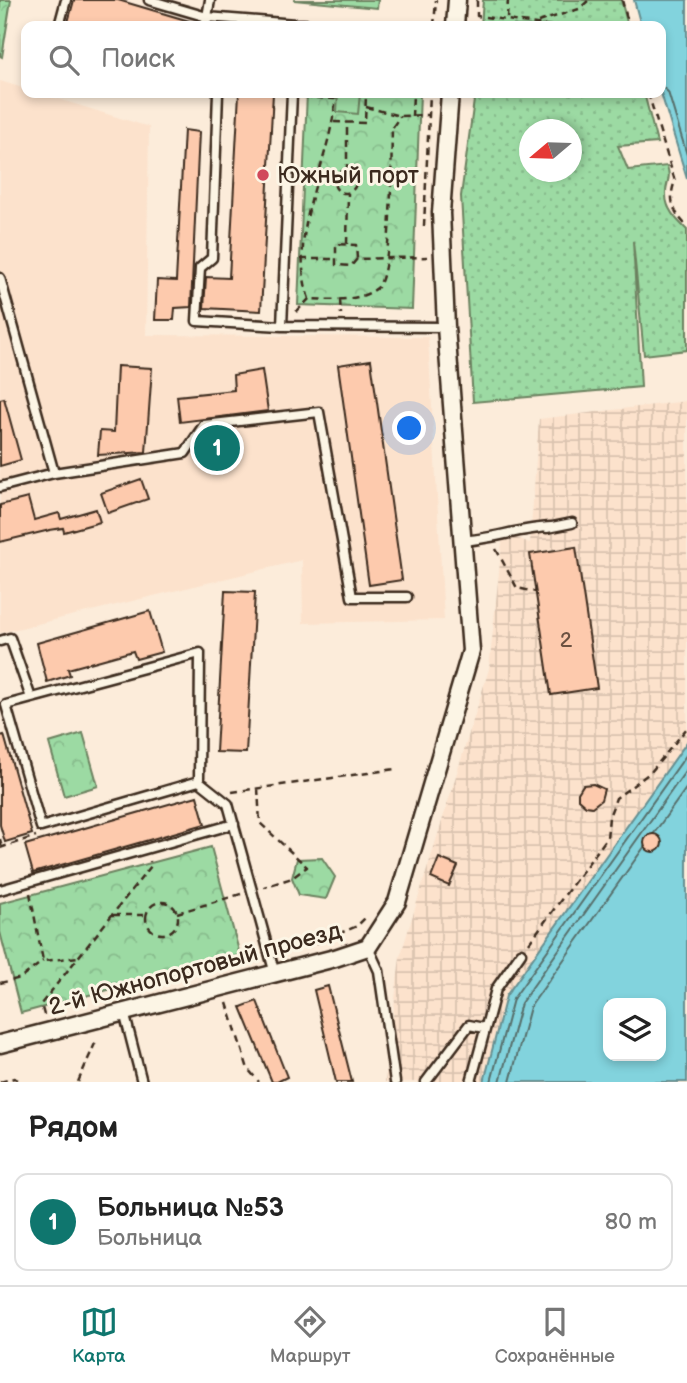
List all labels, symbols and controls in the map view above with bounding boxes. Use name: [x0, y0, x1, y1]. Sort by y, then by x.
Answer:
search box: [21, 21, 666, 98]
icon: search: [45, 41, 83, 79]
text: Поиск: [101, 44, 175, 75]
north arrow: [519, 119, 582, 182]
place label: Южный порт: [277, 161, 419, 190]
marker: Южный порт: [255, 167, 271, 183]
your location: [392, 411, 426, 445]
pin: 1: [194, 422, 240, 474]
house number: 2: [560, 628, 573, 653]
street label: 2-й Южнопортовый проезд: [46, 916, 345, 1022]
map controls: [603, 998, 666, 1061]
button: layers: [603, 998, 666, 1061]
text: Рядом: [28, 1110, 118, 1146]
text: Больница №53: [97, 1193, 284, 1224]
text: 1: [48, 1208, 58, 1236]
text: 80 m: [605, 1208, 657, 1236]
text: Больница: [97, 1224, 202, 1252]
tab: Карта: [72, 1303, 126, 1368]
tab: Маршрут: [270, 1303, 351, 1368]
tab: Сохранённые: [495, 1303, 615, 1368]

